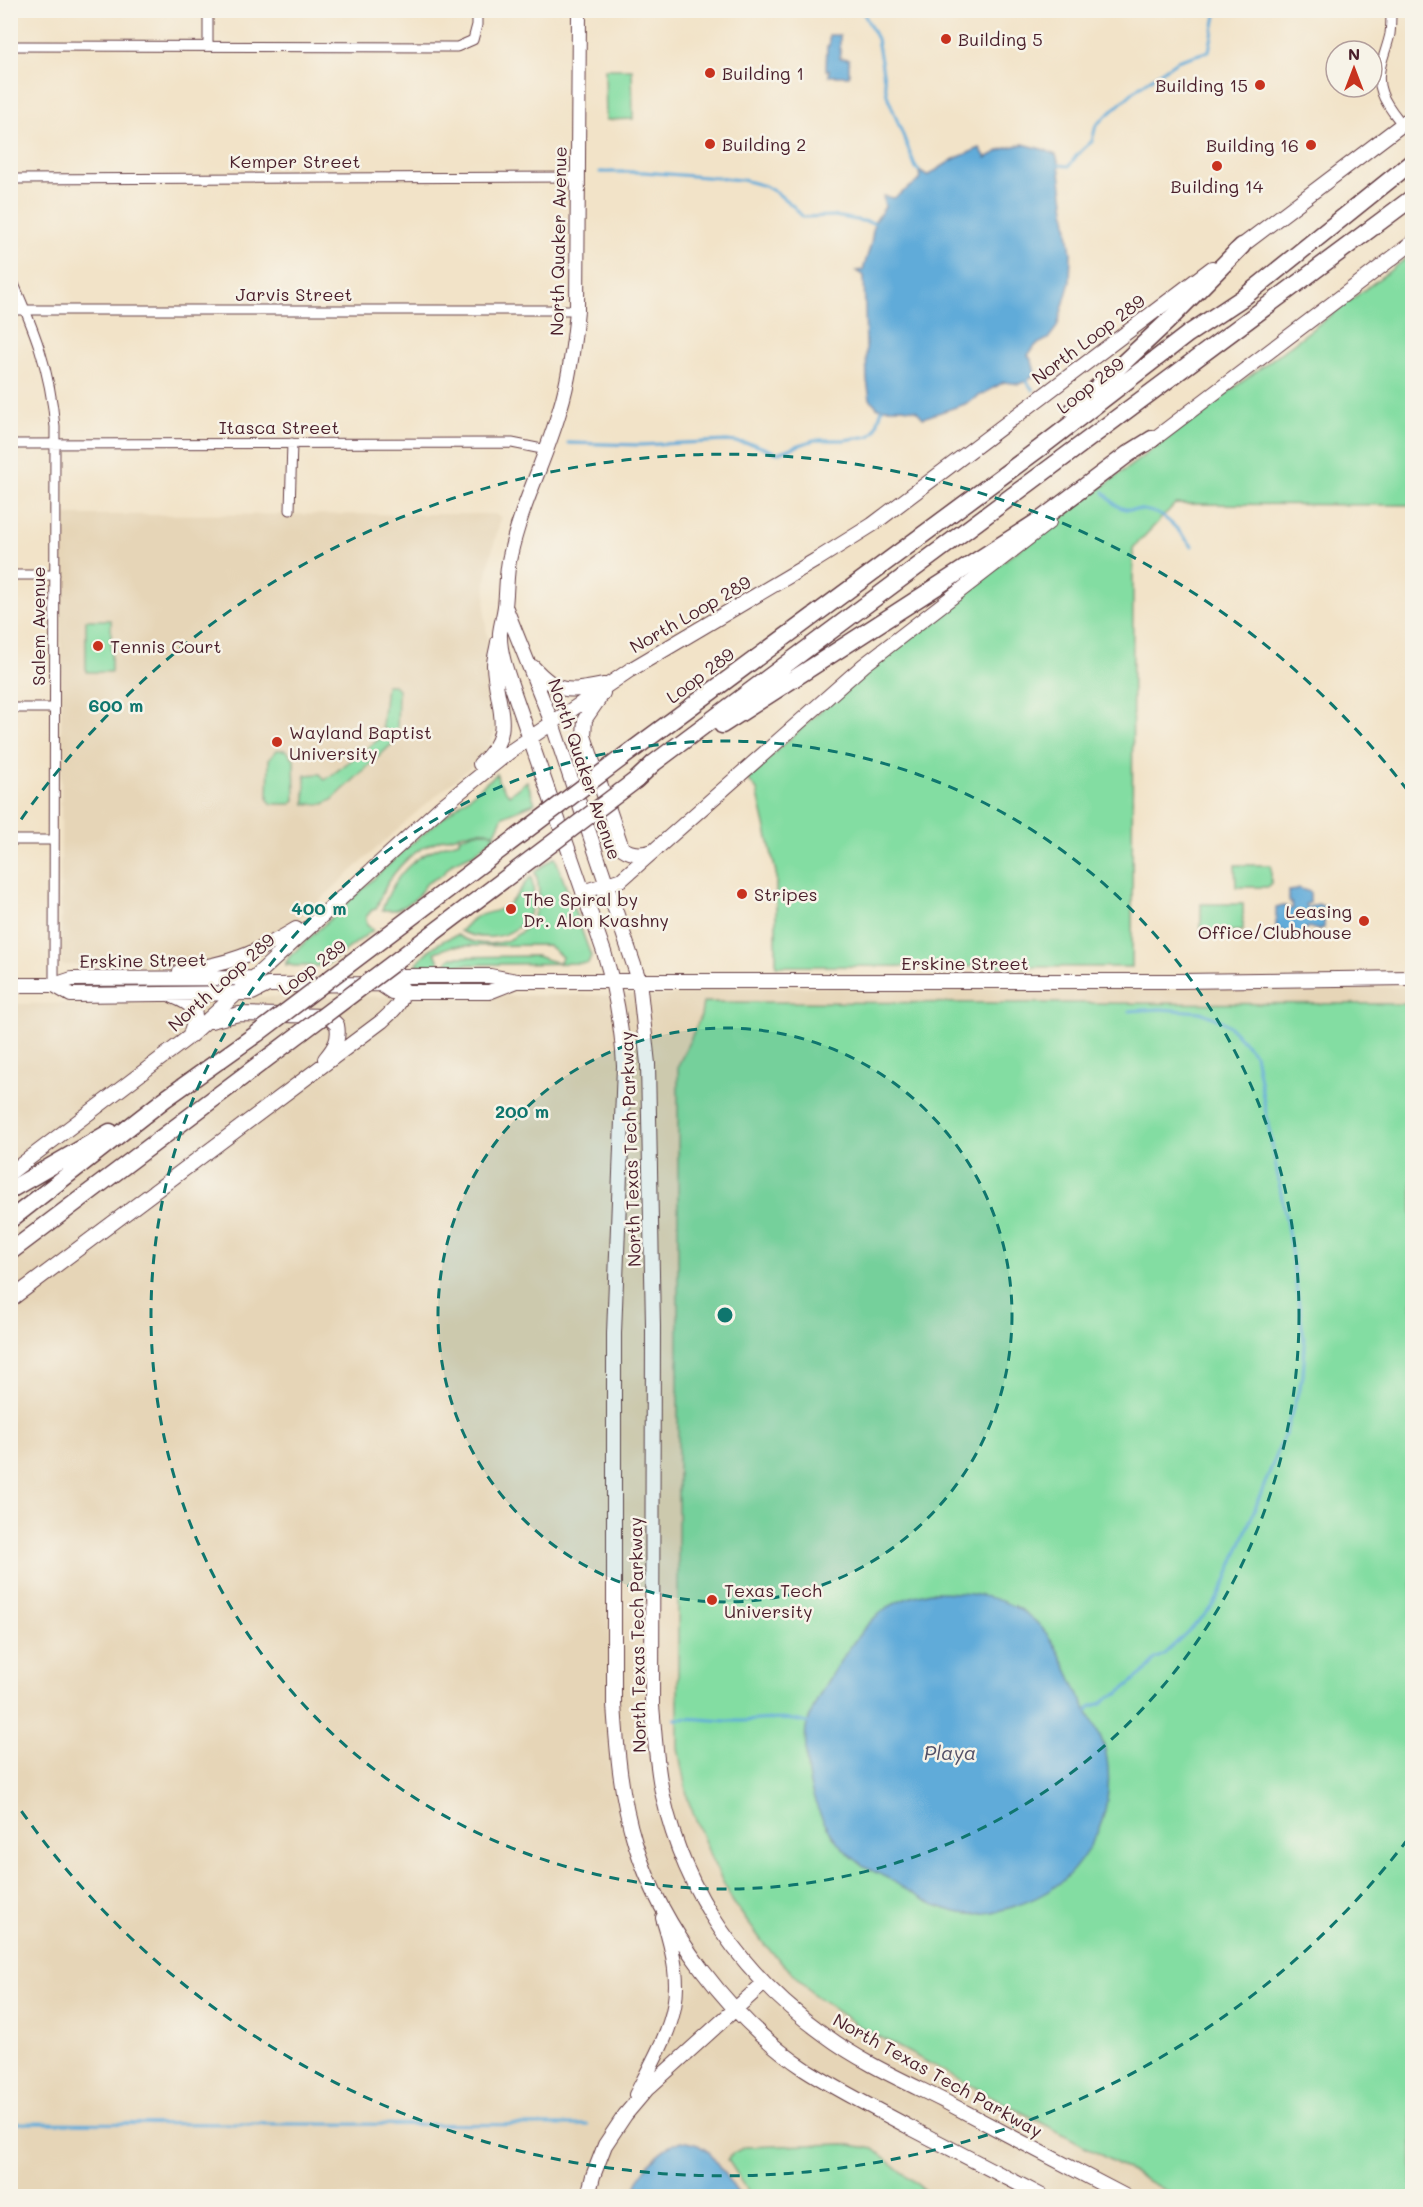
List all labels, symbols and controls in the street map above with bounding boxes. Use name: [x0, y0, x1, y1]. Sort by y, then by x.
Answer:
place label: Building 5: [958, 27, 1043, 51]
marker: Building 5: [939, 32, 953, 46]
north arrow: [1324, 39, 1384, 99]
text: N: [1348, 43, 1360, 64]
place label: Building 1: [722, 61, 804, 85]
marker: Building 1: [703, 66, 717, 80]
place label: Building 15: [1155, 73, 1248, 97]
marker: Building 15: [1253, 78, 1267, 92]
place label: Building 2: [722, 132, 806, 156]
place label: Building 16: [1206, 133, 1299, 157]
marker: Building 2: [703, 137, 717, 151]
marker: Building 16: [1304, 138, 1318, 152]
street label: North Quaker Avenue: [544, 146, 572, 336]
street label: Kemper Street: [230, 149, 360, 173]
marker: Building 14: [1210, 159, 1224, 173]
place label: Building 14: [1171, 174, 1264, 198]
street label: Jarvis Street: [236, 282, 352, 306]
street label: North Loop 289: [1027, 289, 1149, 389]
street label: Loop 289: [1052, 352, 1128, 418]
street label: Itasca Street: [219, 415, 339, 439]
street label: Salem Avenue: [26, 566, 50, 686]
street label: North Loop 289: [625, 569, 755, 658]
place label: Tennis Court: [110, 634, 221, 658]
marker: Tennis Court: [91, 639, 105, 653]
street label: Loop 289: [661, 641, 739, 708]
street label: North Quaker Avenue: [543, 675, 627, 863]
text: 600 m: [89, 693, 143, 717]
place label: Wayland Baptist University: [289, 720, 432, 765]
marker: Wayland Baptist University: [270, 735, 284, 749]
place label: Stripes: [754, 882, 818, 906]
place label: The Spiral by Dr. Alon Kvashny: [523, 887, 669, 932]
marker: Stripes: [735, 887, 749, 901]
text: 400 m: [291, 896, 347, 920]
place label: Leasing Office/Clubhouse: [1198, 899, 1352, 944]
marker: The Spiral by Dr. Alon Kvashny: [504, 902, 518, 916]
marker: Leasing Office/Clubhouse: [1357, 914, 1371, 928]
street label: North Loop 289: [162, 927, 280, 1036]
street label: Loop 289: [273, 933, 351, 1000]
street label: Erskine Street: [79, 947, 207, 973]
street label: Erskine Street: [901, 951, 1029, 975]
street label: North Texas Tech Parkway: [614, 1031, 646, 1267]
text: 200 m: [495, 1099, 549, 1123]
centre of rings: [715, 1305, 735, 1325]
street label: North Texas Tech Parkway: [623, 1517, 651, 1753]
place label: Texas Tech University: [724, 1578, 822, 1623]
marker: Texas Tech University: [705, 1593, 719, 1607]
water label: Playa: [924, 1739, 976, 1765]
street label: North Texas Tech Parkway: [829, 2007, 1047, 2143]

